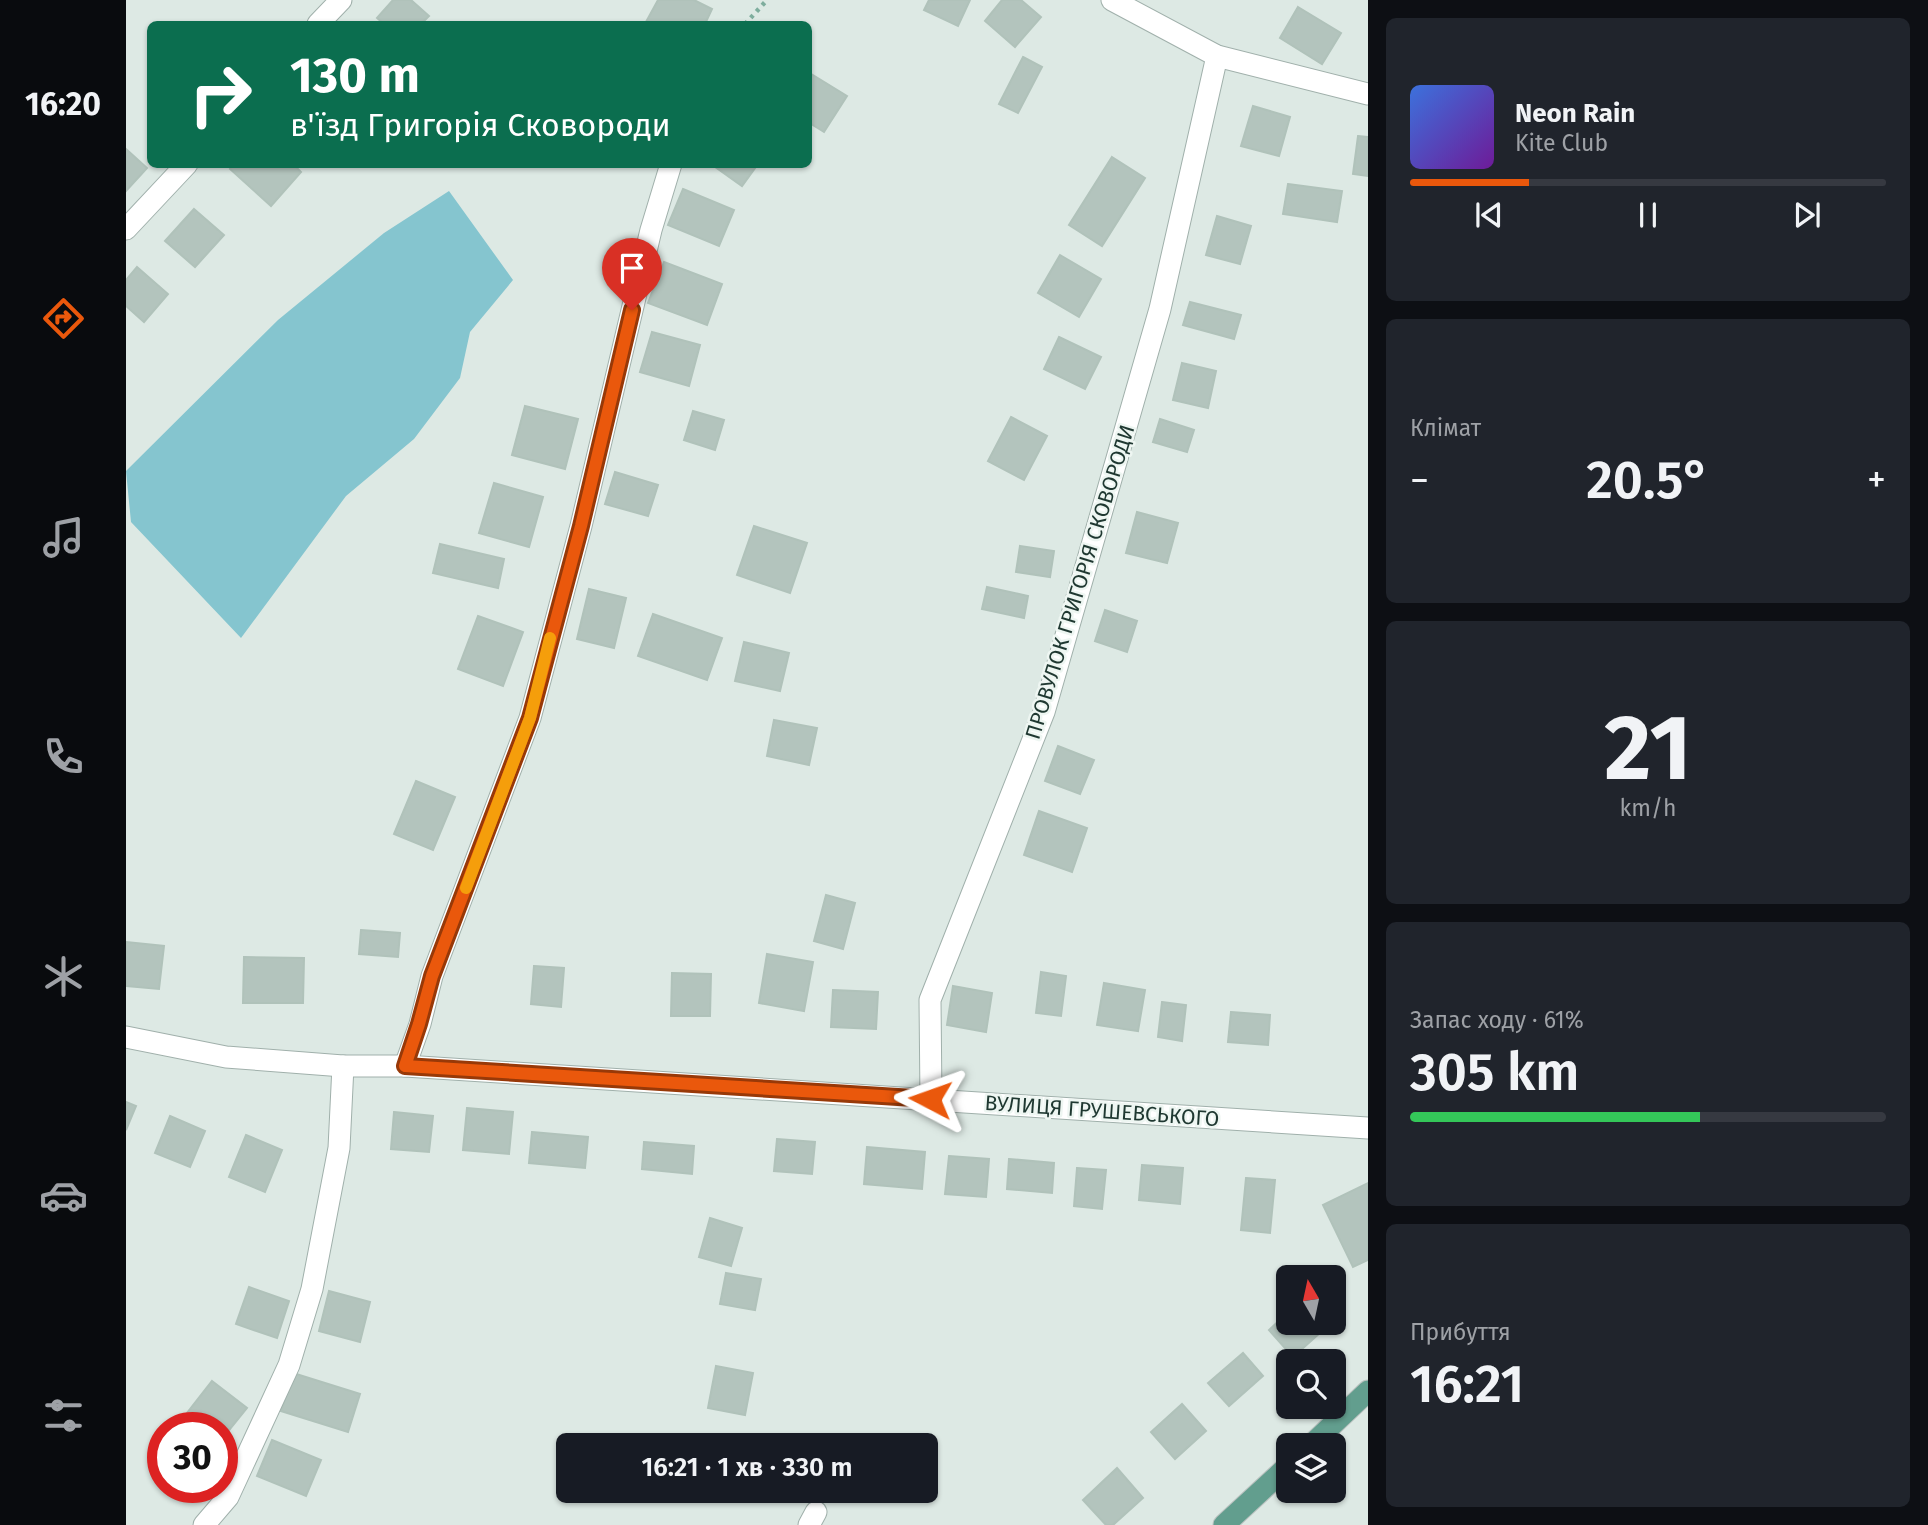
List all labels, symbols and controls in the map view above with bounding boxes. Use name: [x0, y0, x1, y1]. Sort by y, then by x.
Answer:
text: 130 m: [290, 46, 420, 105]
icon: right: [175, 49, 266, 140]
text: 16:20: [25, 85, 101, 123]
text: Neon Rain: [1515, 98, 1635, 129]
text: в'їзд Григорія Сковороди: [290, 106, 671, 144]
text: Kite Club: [1515, 129, 1608, 157]
icon: previous: [1470, 196, 1508, 234]
icon: pause: [1629, 196, 1667, 234]
icon: next: [1788, 196, 1826, 234]
pin: [602, 238, 662, 310]
icon: arrive: [613, 249, 651, 287]
icon: directions: [39, 294, 88, 343]
text: Клімат: [1410, 414, 1481, 442]
street label: ПРОВУЛОК ГРИГОРІЯ СКОВОРОДИ: [1020, 422, 1140, 742]
text: 20.5°: [1586, 449, 1710, 512]
text: −: [1410, 457, 1429, 503]
text: +: [1867, 457, 1886, 503]
icon: music: [39, 513, 88, 562]
text: 21: [1604, 694, 1692, 803]
icon: phone: [39, 732, 88, 781]
text: km/h: [1620, 794, 1676, 822]
icon: climate: [39, 952, 88, 1001]
text: Запас ходу · 61%: [1410, 1006, 1584, 1034]
text: 305 km: [1410, 1041, 1579, 1104]
position arrow: [893, 1062, 967, 1136]
street label: ВУЛИЦЯ ГРУШЕВСЬКОГО: [984, 1090, 1220, 1132]
icon: car: [39, 1171, 88, 1220]
north arrow: [1276, 1265, 1346, 1335]
map controls: [1276, 1265, 1346, 1503]
text: Прибуття: [1410, 1318, 1511, 1346]
button: search: [1276, 1349, 1346, 1419]
text: 16:21: [1410, 1353, 1524, 1416]
icon: filters: [39, 1391, 88, 1440]
speed limit sign: 30: [147, 1412, 238, 1503]
button: layers: [1276, 1433, 1346, 1503]
text: 16:21 · 1 хв · 330 m: [641, 1452, 853, 1483]

